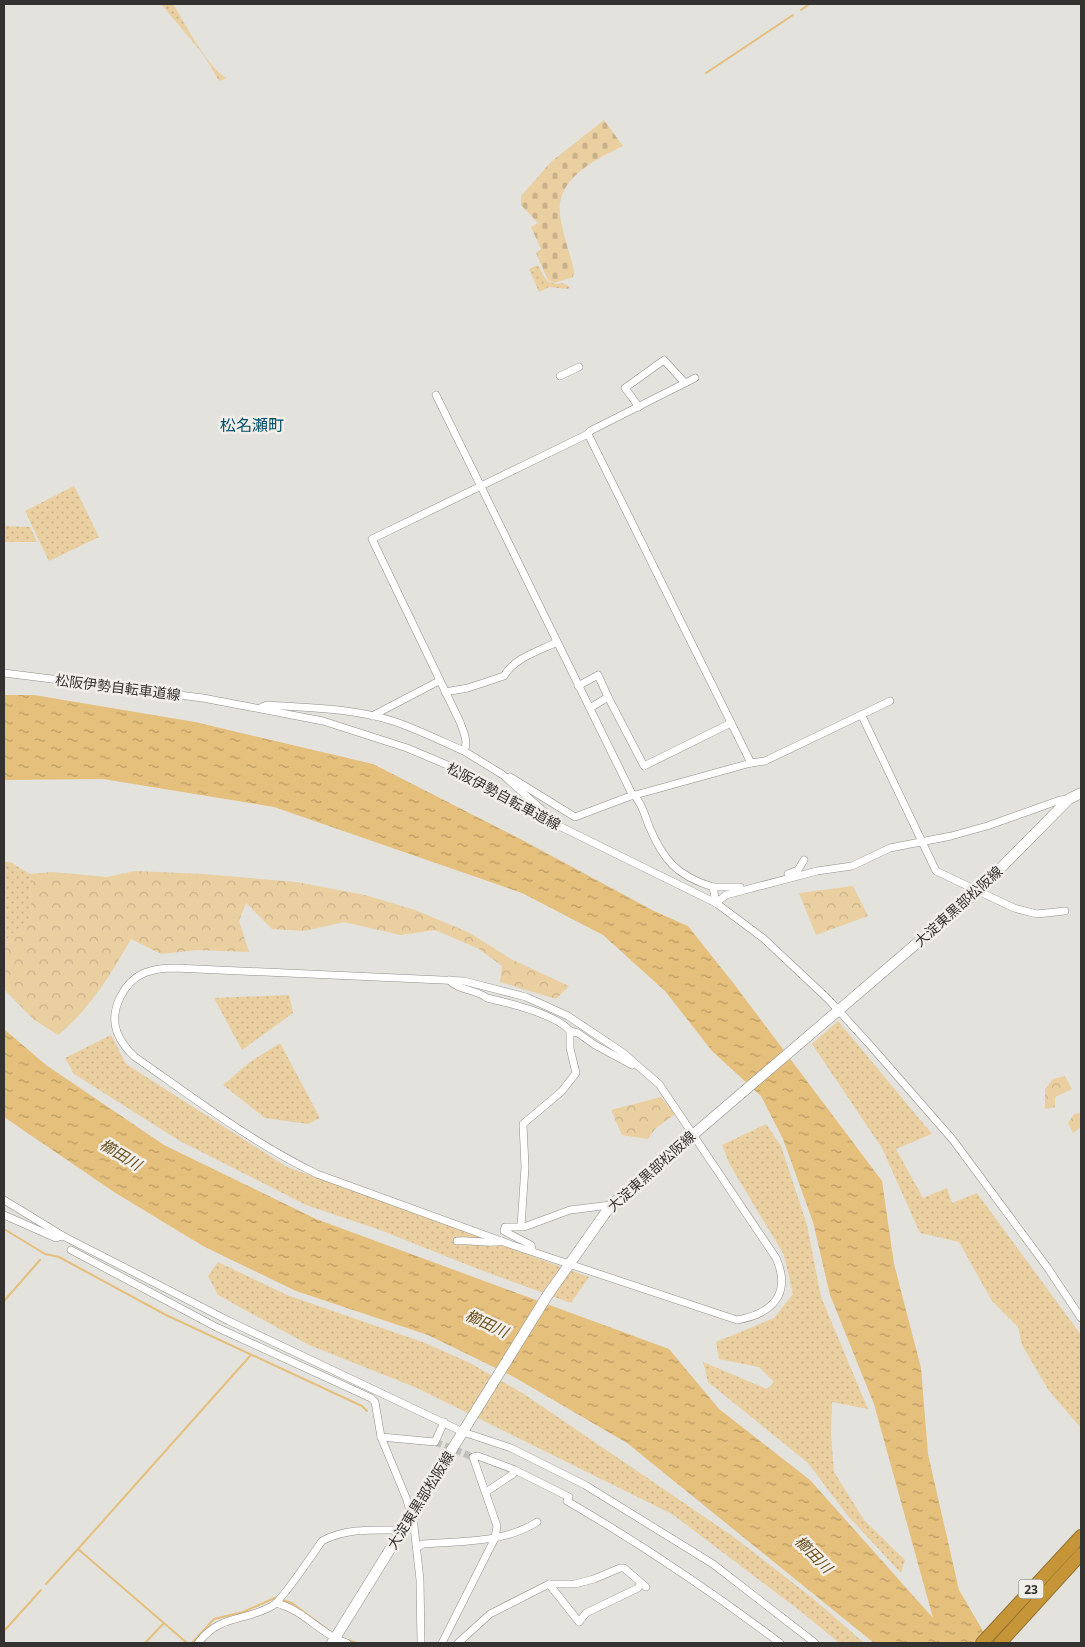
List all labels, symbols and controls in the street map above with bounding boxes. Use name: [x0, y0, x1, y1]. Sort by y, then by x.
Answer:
district label: 松名瀬町: [220, 414, 284, 436]
street label: 松阪伊勢自転車道線: [54, 670, 182, 704]
street label: 松阪伊勢自転車道線: [444, 758, 564, 834]
street label: 大淀東黒部松阪線: [910, 861, 1006, 951]
street label: 大淀東黒部松阪線: [603, 1126, 699, 1216]
water label: 櫛田川: [97, 1134, 147, 1175]
water label: 櫛田川: [462, 1304, 513, 1342]
street label: 大淀東黒部松阪線: [382, 1447, 458, 1553]
water label: 櫛田川: [791, 1531, 838, 1578]
road number: 23: [1018, 1580, 1044, 1598]

